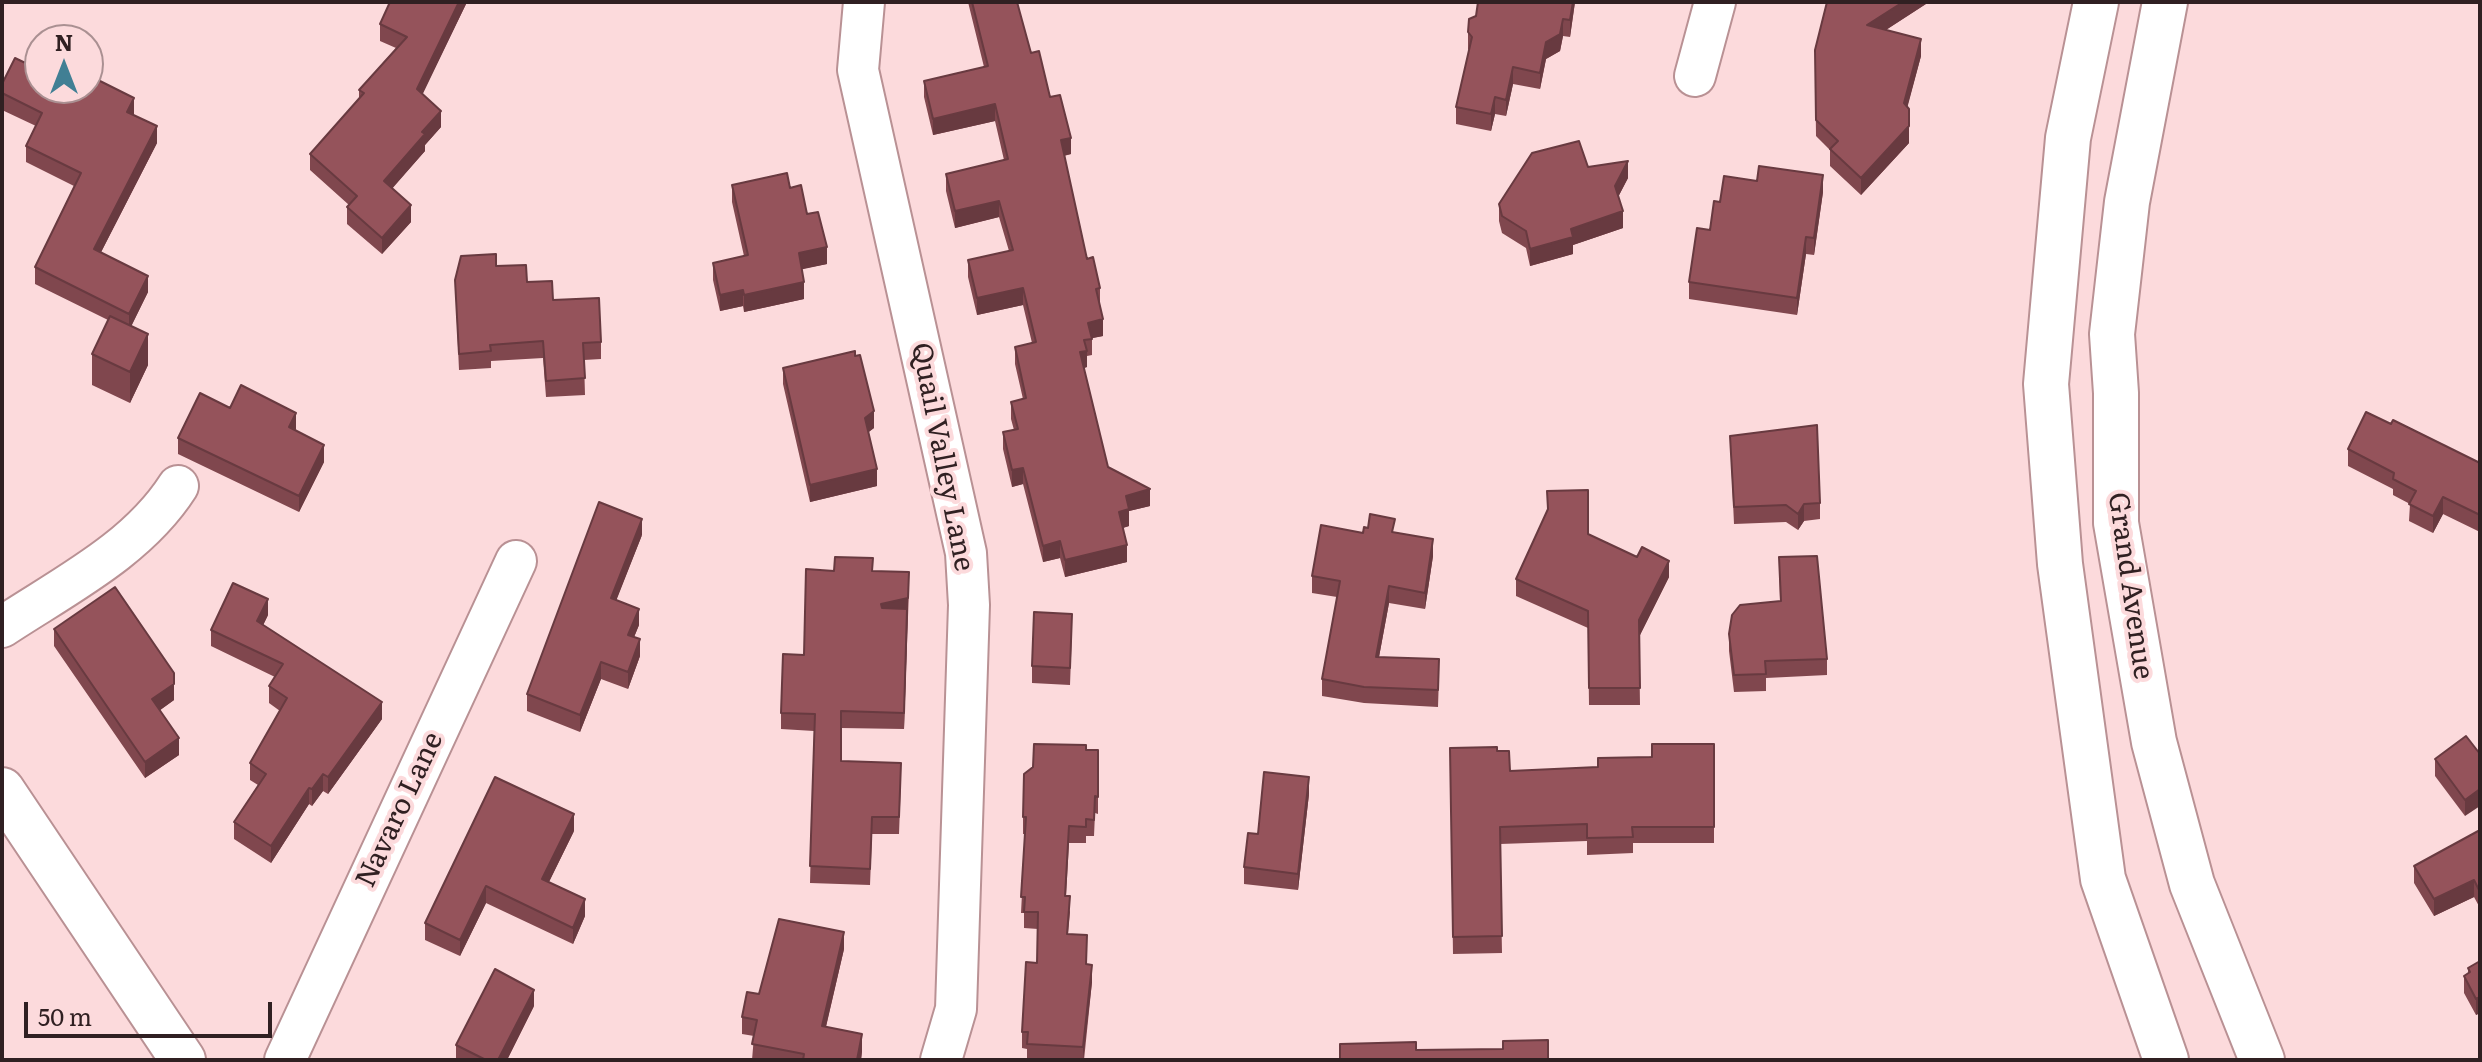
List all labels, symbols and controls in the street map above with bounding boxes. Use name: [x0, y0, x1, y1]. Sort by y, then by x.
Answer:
north arrow: [24, 24, 104, 104]
text: N: [55, 25, 73, 58]
street label: Quail Valley Lane: [903, 340, 981, 574]
street label: Grand Avenue: [2100, 490, 2160, 682]
street label: Navaro Lane: [349, 727, 451, 893]
scale bar: [28, 986, 276, 1036]
text: 50 m: [38, 998, 92, 1033]

